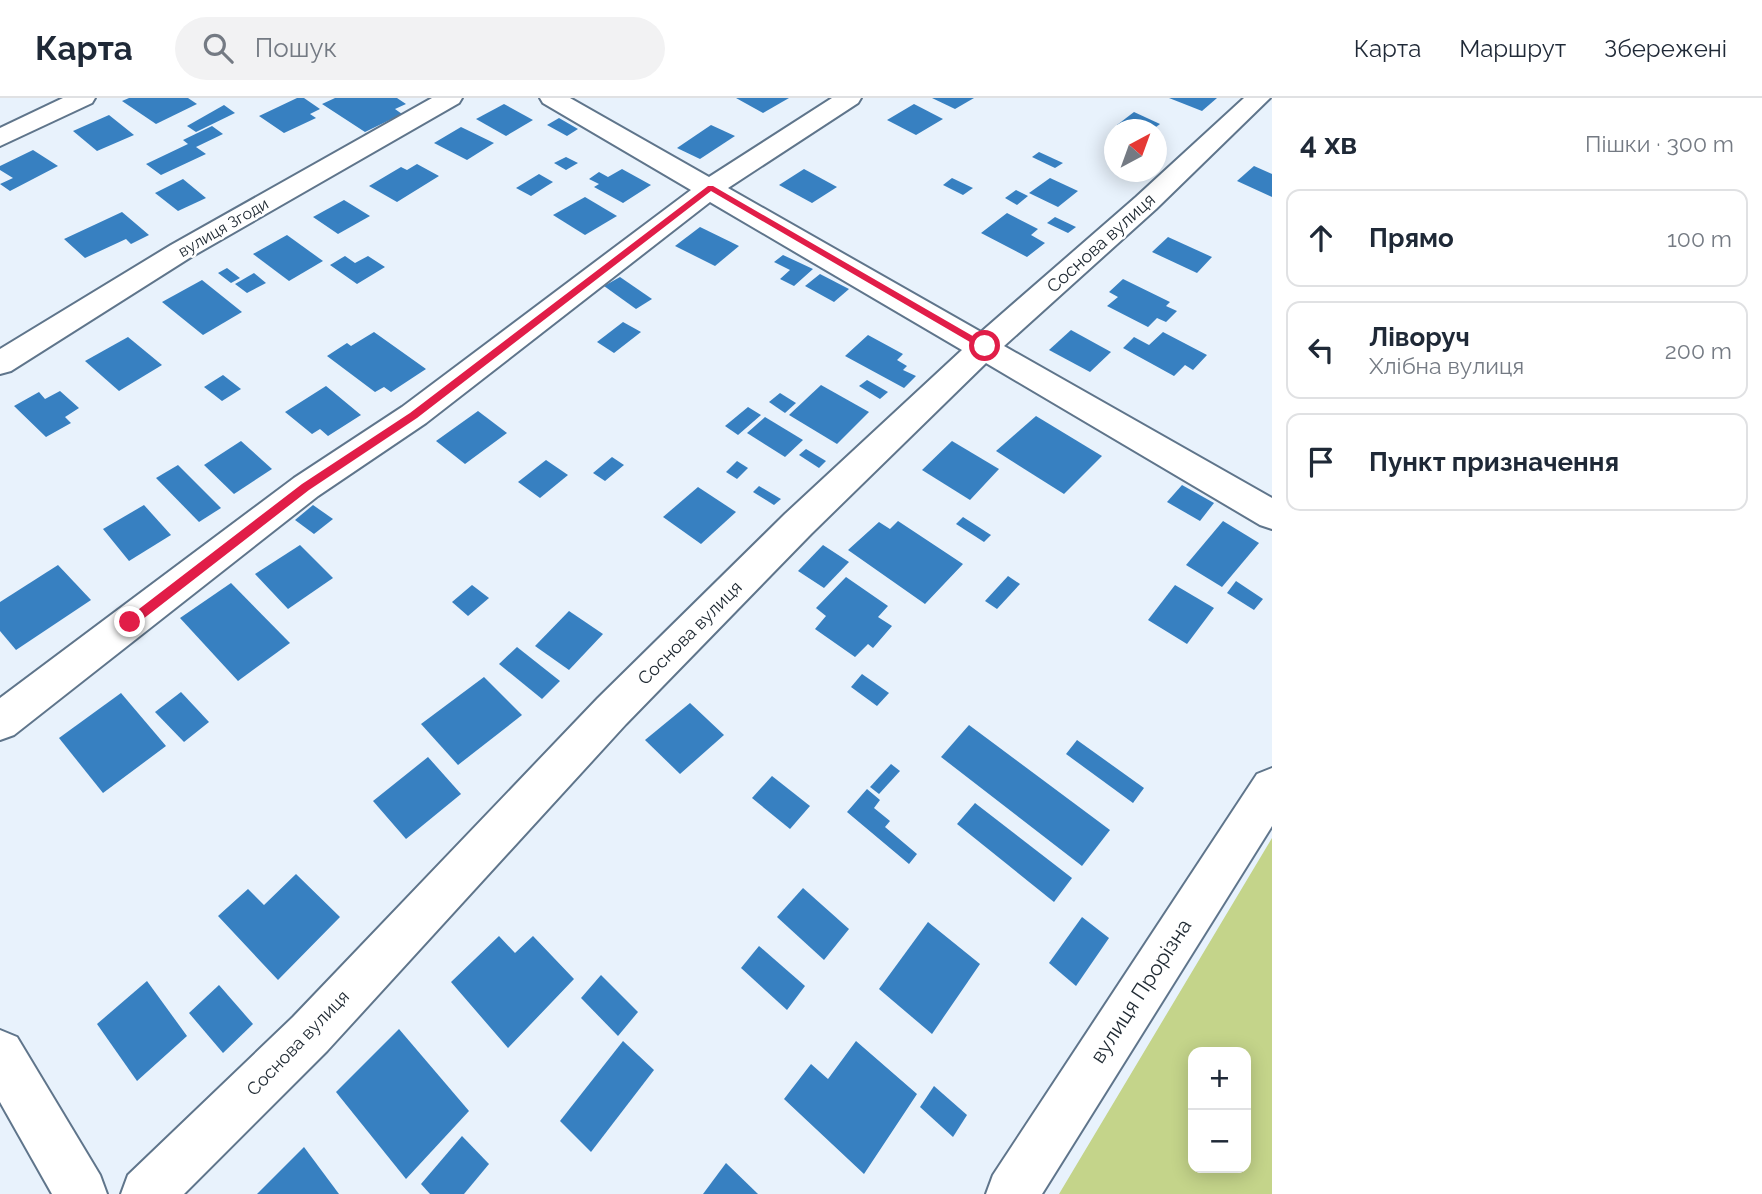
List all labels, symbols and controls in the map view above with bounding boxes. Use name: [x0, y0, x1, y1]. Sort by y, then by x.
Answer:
search box: [175, 17, 665, 80]
text: Карта: [35, 29, 133, 68]
icon: search: [199, 29, 237, 67]
text: Пошук: [255, 33, 337, 63]
text: Карта: [1354, 34, 1421, 63]
text: Маршрут: [1459, 34, 1566, 63]
text: Збережені: [1604, 34, 1727, 63]
north arrow: [1104, 119, 1167, 182]
text: 4 хв: [1300, 126, 1357, 161]
text: Пішки · 300 m: [1585, 130, 1734, 157]
street label: Соснова вулиця: [1042, 189, 1159, 297]
street label: вулиця Згоди: [175, 194, 272, 261]
icon: ahead: [1302, 219, 1340, 257]
text: Прямо: [1369, 223, 1454, 253]
text: 100 m: [1667, 225, 1732, 252]
text: Ліворуч: [1369, 322, 1470, 352]
route start: [969, 330, 1000, 361]
icon: left: [1302, 331, 1340, 369]
text: 200 m: [1665, 337, 1732, 364]
text: Хлібна вулиця: [1369, 352, 1524, 379]
icon: arrive: [1302, 443, 1340, 481]
text: Пункт призначення: [1369, 447, 1619, 477]
street label: Соснова вулиця: [633, 576, 746, 689]
route end: [114, 606, 145, 637]
street label: вулиця Прорізна: [1085, 914, 1196, 1067]
street label: Соснова вулиця: [242, 986, 353, 1100]
map controls: [1188, 1047, 1251, 1173]
button: +: [1188, 1047, 1251, 1110]
button: −: [1188, 1110, 1251, 1173]

